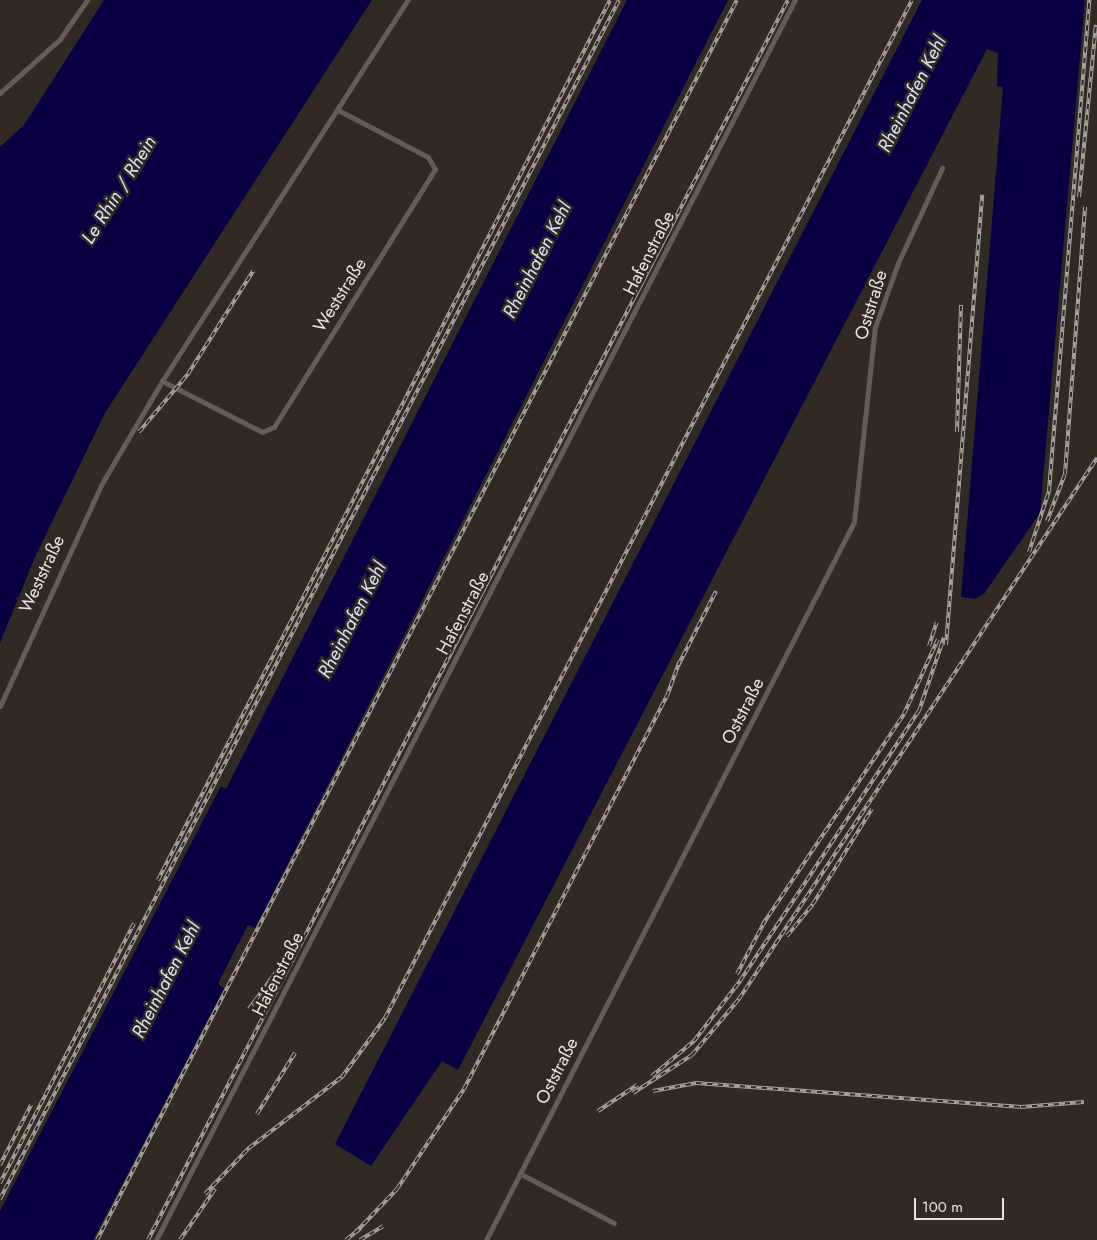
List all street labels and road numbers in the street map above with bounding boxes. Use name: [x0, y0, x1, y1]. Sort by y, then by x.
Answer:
street label: Hafenstraße: [619, 207, 679, 299]
street label: Weststraße: [309, 254, 371, 336]
street label: Oststraße: [850, 268, 892, 342]
street label: Weststraße: [15, 532, 69, 616]
street label: Hafenstraße: [432, 568, 494, 658]
street label: Oststraße: [717, 674, 769, 748]
street label: Hafenstraße: [248, 928, 308, 1020]
street label: Oststraße: [531, 1034, 583, 1108]

